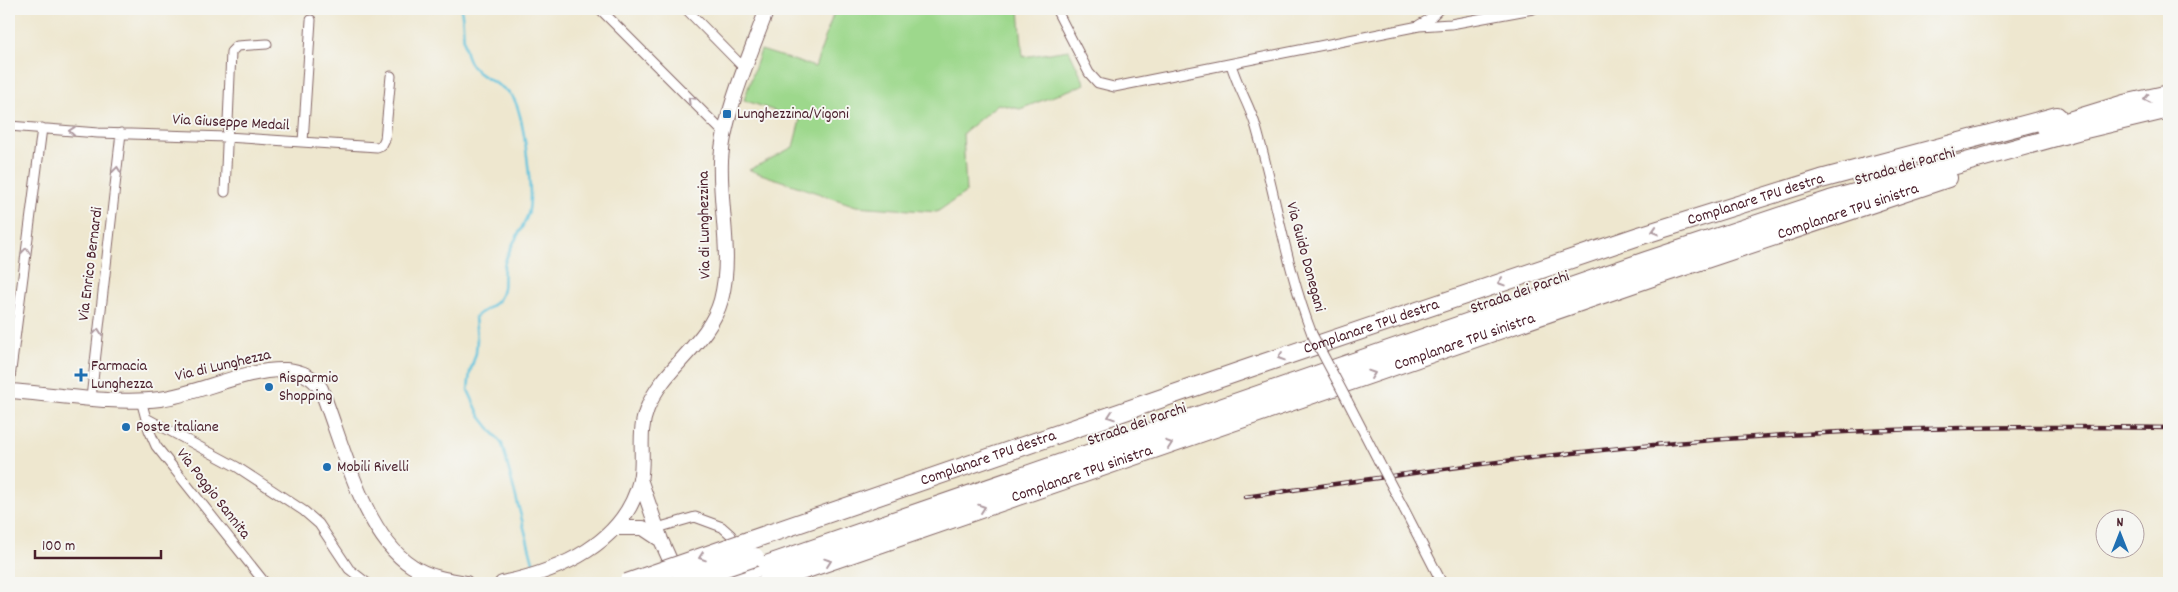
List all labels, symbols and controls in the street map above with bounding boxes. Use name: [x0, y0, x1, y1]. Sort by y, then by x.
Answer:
one-way arrow: [2142, 93, 2151, 104]
one-way arrow: [687, 97, 696, 106]
place label: Lunghezzina/Vigoni: [737, 103, 849, 126]
street label: Via Giuseppe Medail: [172, 108, 290, 138]
marker: Lunghezzina/Vigoni: [721, 108, 733, 120]
one-way arrow: [68, 126, 76, 137]
street label: Strada dei Parchi: [1852, 142, 1958, 192]
one-way arrow: [111, 166, 122, 174]
street label: Complanare TPU destra: [1684, 167, 1827, 232]
street label: Via di Lunghezzina: [693, 170, 717, 279]
street label: Complanare TPU sinistra: [1774, 177, 1922, 246]
street label: Via Guido Donegani: [1279, 200, 1331, 314]
street label: Via Enrico Bernardi: [73, 206, 109, 322]
one-way arrow: [1652, 225, 1660, 235]
one-way arrow: [20, 246, 31, 254]
street label: Strada dei Parchi: [1467, 265, 1573, 321]
one-way arrow: [1497, 276, 1506, 286]
street label: Complanare TPU destra: [1300, 293, 1443, 360]
street label: Complanare TPU sinistra: [1391, 307, 1538, 377]
one-way arrow: [92, 327, 103, 335]
street label: Via di Lunghezza: [173, 344, 274, 388]
one-way arrow: [1277, 351, 1286, 361]
place label: Farmacia Lunghezza: [91, 355, 153, 396]
place label: Risparmio Shopping: [279, 367, 338, 408]
marker: Farmacia Lunghezza: [75, 369, 87, 381]
one-way arrow: [1367, 369, 1376, 379]
marker: Risparmio Shopping: [263, 381, 275, 393]
street label: Strada dei Parchi: [1084, 397, 1190, 453]
one-way arrow: [1107, 410, 1115, 420]
place label: Poste italiane: [136, 416, 219, 439]
marker: Poste italiane: [120, 421, 132, 433]
street label: Complanare TPU destra: [917, 424, 1059, 492]
street label: Complanare TPU sinistra: [1008, 439, 1156, 509]
one-way arrow: [1164, 440, 1172, 450]
street label: Via Poggio Sannita: [170, 444, 256, 545]
place label: Mobili Rivelli: [337, 456, 409, 479]
marker: Mobili Rivelli: [321, 461, 333, 473]
one-way arrow: [977, 504, 986, 514]
north arrow: [2096, 510, 2146, 560]
text: N: [2117, 513, 2124, 533]
scale bar: [35, 527, 161, 559]
text: 100 m: [42, 536, 75, 558]
one-way arrow: [699, 551, 707, 561]
one-way arrow: [824, 557, 832, 567]

